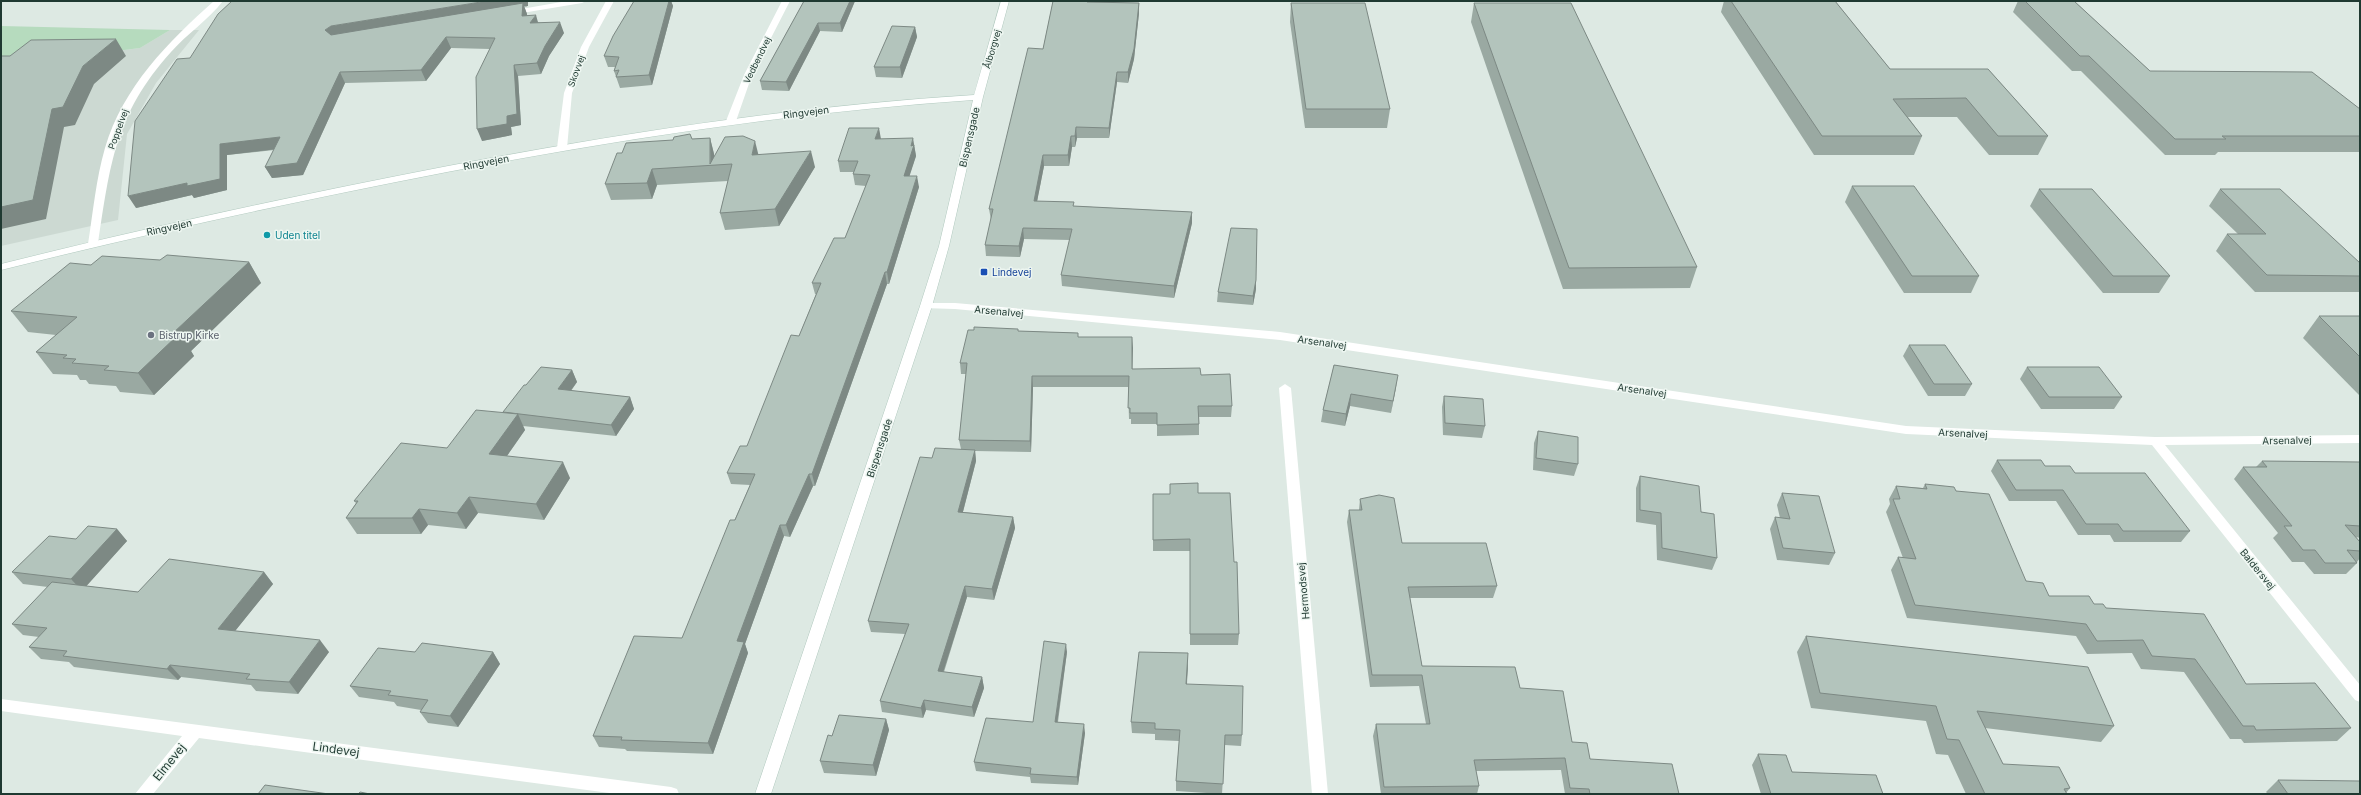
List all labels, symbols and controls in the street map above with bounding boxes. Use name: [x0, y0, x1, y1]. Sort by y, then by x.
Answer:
street label: Ålborgvej: [980, 28, 1003, 70]
street label: Vedbendvej: [741, 35, 773, 85]
street label: Skovvej: [565, 54, 587, 88]
street label: Ringvejen: [782, 103, 830, 121]
street label: Bispensgade: [956, 106, 982, 168]
street label: Poppelvej: [106, 107, 130, 151]
street label: Ringvejen: [462, 152, 510, 172]
street label: Ringvejen: [145, 216, 193, 238]
place label: Uden titel: [275, 229, 320, 241]
marker: Uden titel: [262, 230, 272, 240]
place label: Lindevej: [992, 266, 1031, 278]
marker: Lindevej: [979, 267, 989, 277]
street label: Arsenalvej: [974, 303, 1024, 319]
place label: Bistrup Kirke: [159, 329, 220, 341]
marker: Bistrup Kirke: [146, 330, 156, 340]
street label: Arsenalvej: [1297, 333, 1347, 351]
street label: Arsenalvej: [1617, 381, 1667, 399]
street label: Bispensgade: [864, 417, 894, 479]
street label: Arsenalvej: [1938, 426, 1988, 440]
street label: Arsenalvej: [2262, 434, 2312, 446]
street label: Baldersvej: [2238, 546, 2278, 592]
street label: Hermodsvej: [1295, 562, 1311, 620]
street label: Lindevej: [312, 738, 361, 760]
street label: Elmevej: [149, 740, 189, 784]

